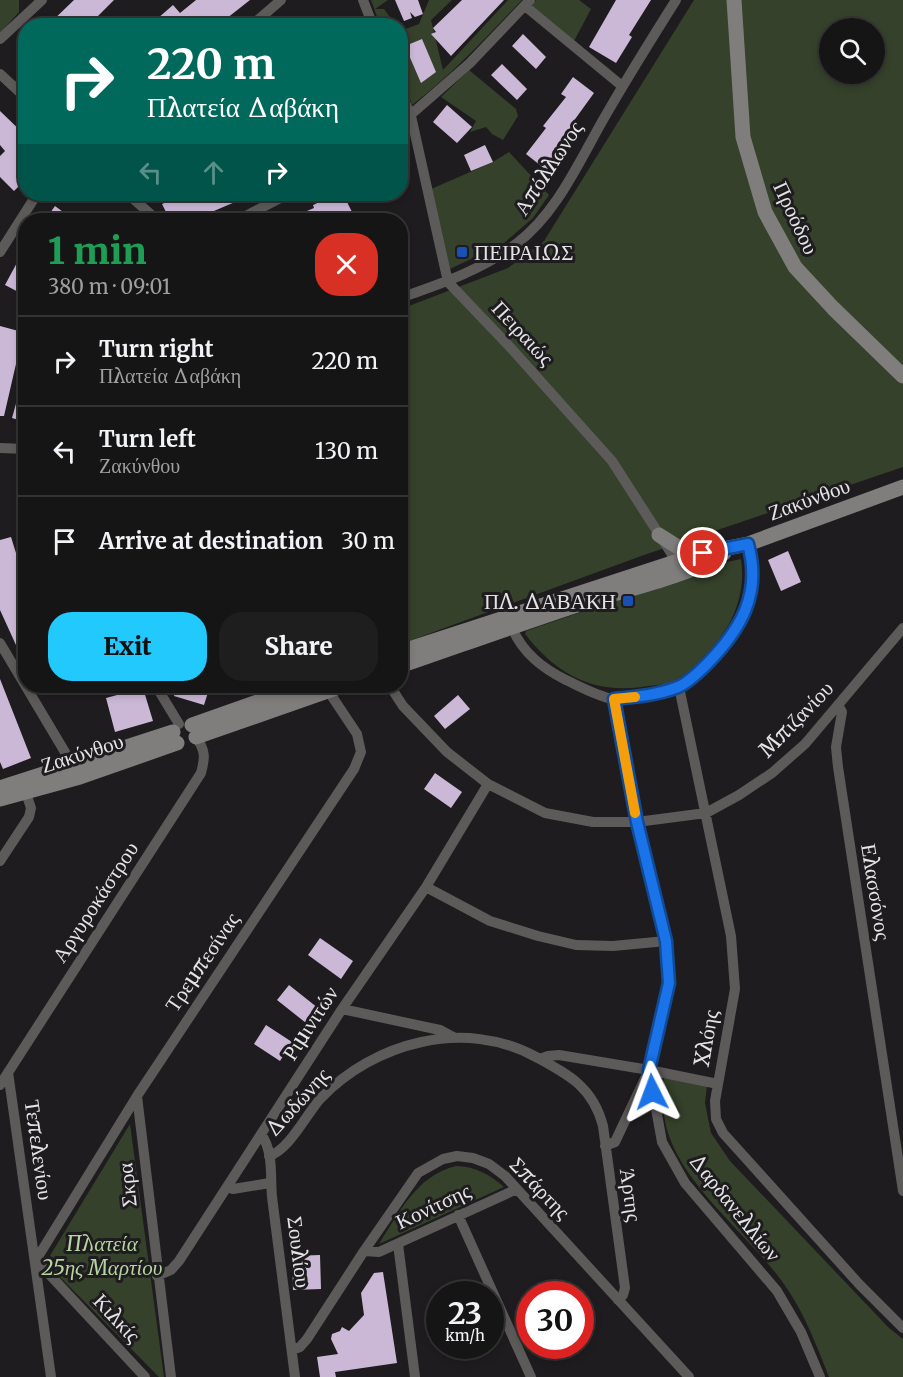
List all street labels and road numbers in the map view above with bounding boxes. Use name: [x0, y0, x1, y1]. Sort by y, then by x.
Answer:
street label: Απόλλωνος: [508, 115, 589, 220]
street label: Προόδου: [767, 177, 825, 259]
street label: Πειραιώς: [486, 295, 560, 372]
street label: Ζακύνθου: [764, 472, 854, 526]
street label: Μπιζανίου: [753, 675, 839, 763]
street label: Ζακύνθου: [37, 727, 127, 779]
street label: Αργυροκάστρου: [46, 836, 144, 968]
street label: Ελασσόνος: [855, 842, 897, 943]
street label: Τρεμπεσίνας: [159, 907, 246, 1017]
street label: Ριμινιτών: [276, 981, 344, 1065]
street label: Χλόης: [688, 1007, 724, 1068]
street label: Δωδώνης: [259, 1061, 336, 1142]
street label: Τεπελενίου: [19, 1098, 59, 1202]
street label: Δαρδανελλίων: [683, 1147, 787, 1267]
street label: Σπάρτης: [504, 1151, 577, 1225]
street label: Σκρα: [111, 1162, 143, 1208]
street label: Άρτης: [614, 1167, 648, 1224]
street label: Κονίτσης: [391, 1177, 476, 1235]
street label: Σουλίου: [281, 1215, 317, 1289]
street label: Κιλκίς: [87, 1288, 147, 1349]

